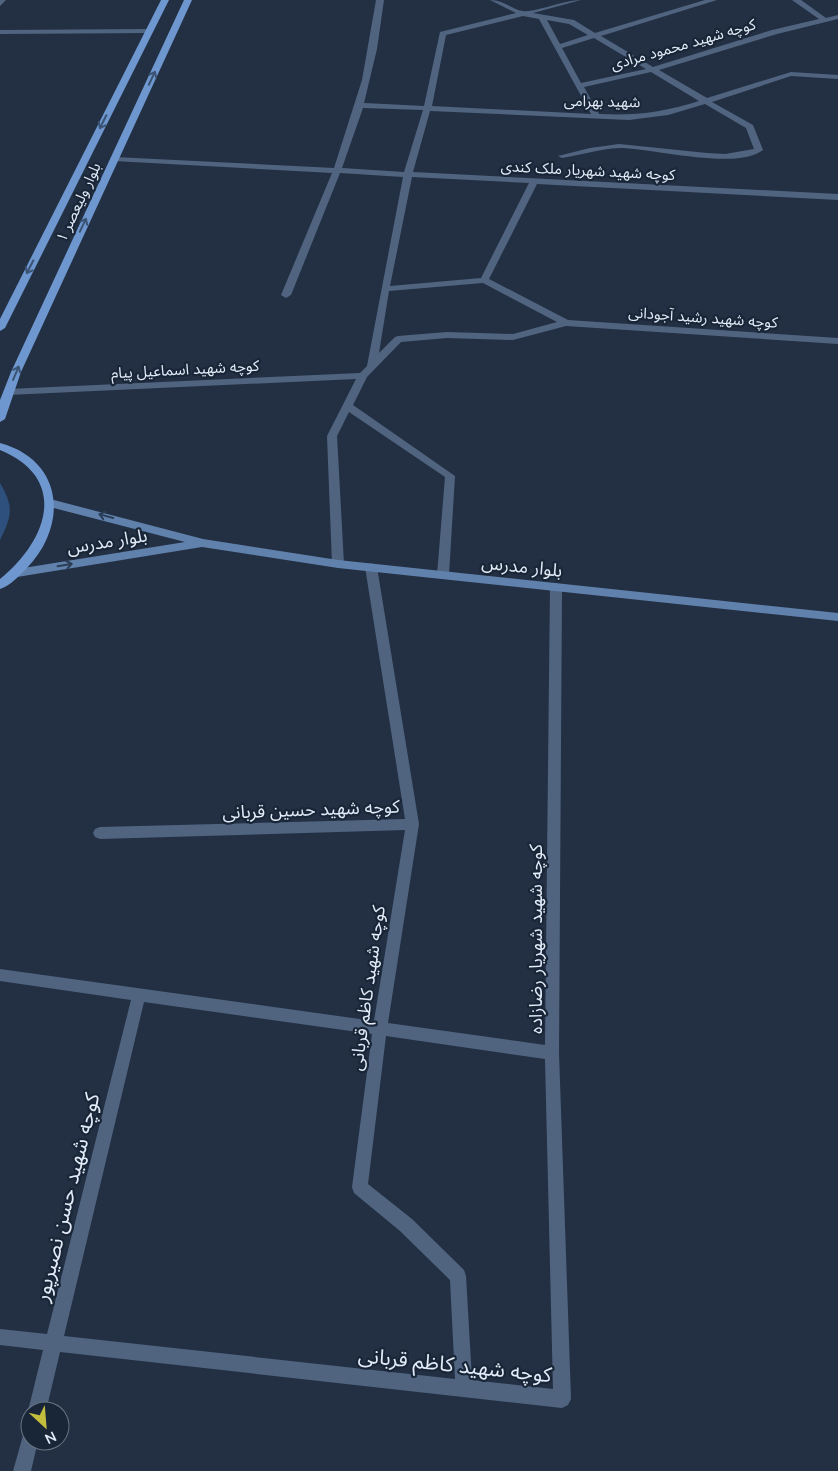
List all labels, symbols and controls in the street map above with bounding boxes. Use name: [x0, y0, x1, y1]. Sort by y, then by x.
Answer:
street label: کوچه شهید محمود مرادی: [608, 14, 759, 75]
one-way arrow: [147, 71, 157, 86]
street label: شهید بهرامی: [564, 91, 641, 111]
one-way arrow: [98, 114, 108, 129]
street label: کوچه شهید شهریار ملک کندی: [500, 156, 677, 185]
street label: بلوار ولیعصر ۱: [51, 159, 105, 245]
one-way arrow: [79, 218, 89, 233]
one-way arrow: [25, 259, 35, 274]
street label: کوچه شهید رشید آجودانی: [628, 302, 779, 333]
street label: کوچه شهید اسماعیل پیام: [110, 356, 260, 384]
one-way arrow: [11, 366, 21, 381]
one-way arrow: [98, 511, 114, 521]
street label: بلوار مدرس: [65, 523, 149, 559]
street label: بلوار مدرس: [480, 550, 564, 582]
one-way arrow: [56, 560, 72, 570]
street label: کوچه شهید حسین قربانی: [222, 794, 401, 824]
street label: کوچه شهید شهریار رضازاده: [524, 844, 547, 1034]
street label: کوچه شهید کاظم قربانی: [344, 903, 392, 1072]
street label: کوچه شهید حسن نصیرپور: [27, 1090, 106, 1305]
street label: کوچه شهید کاظم قربانی: [357, 1341, 553, 1390]
north arrow: [20, 1401, 70, 1451]
text: N: [42, 1427, 59, 1448]

